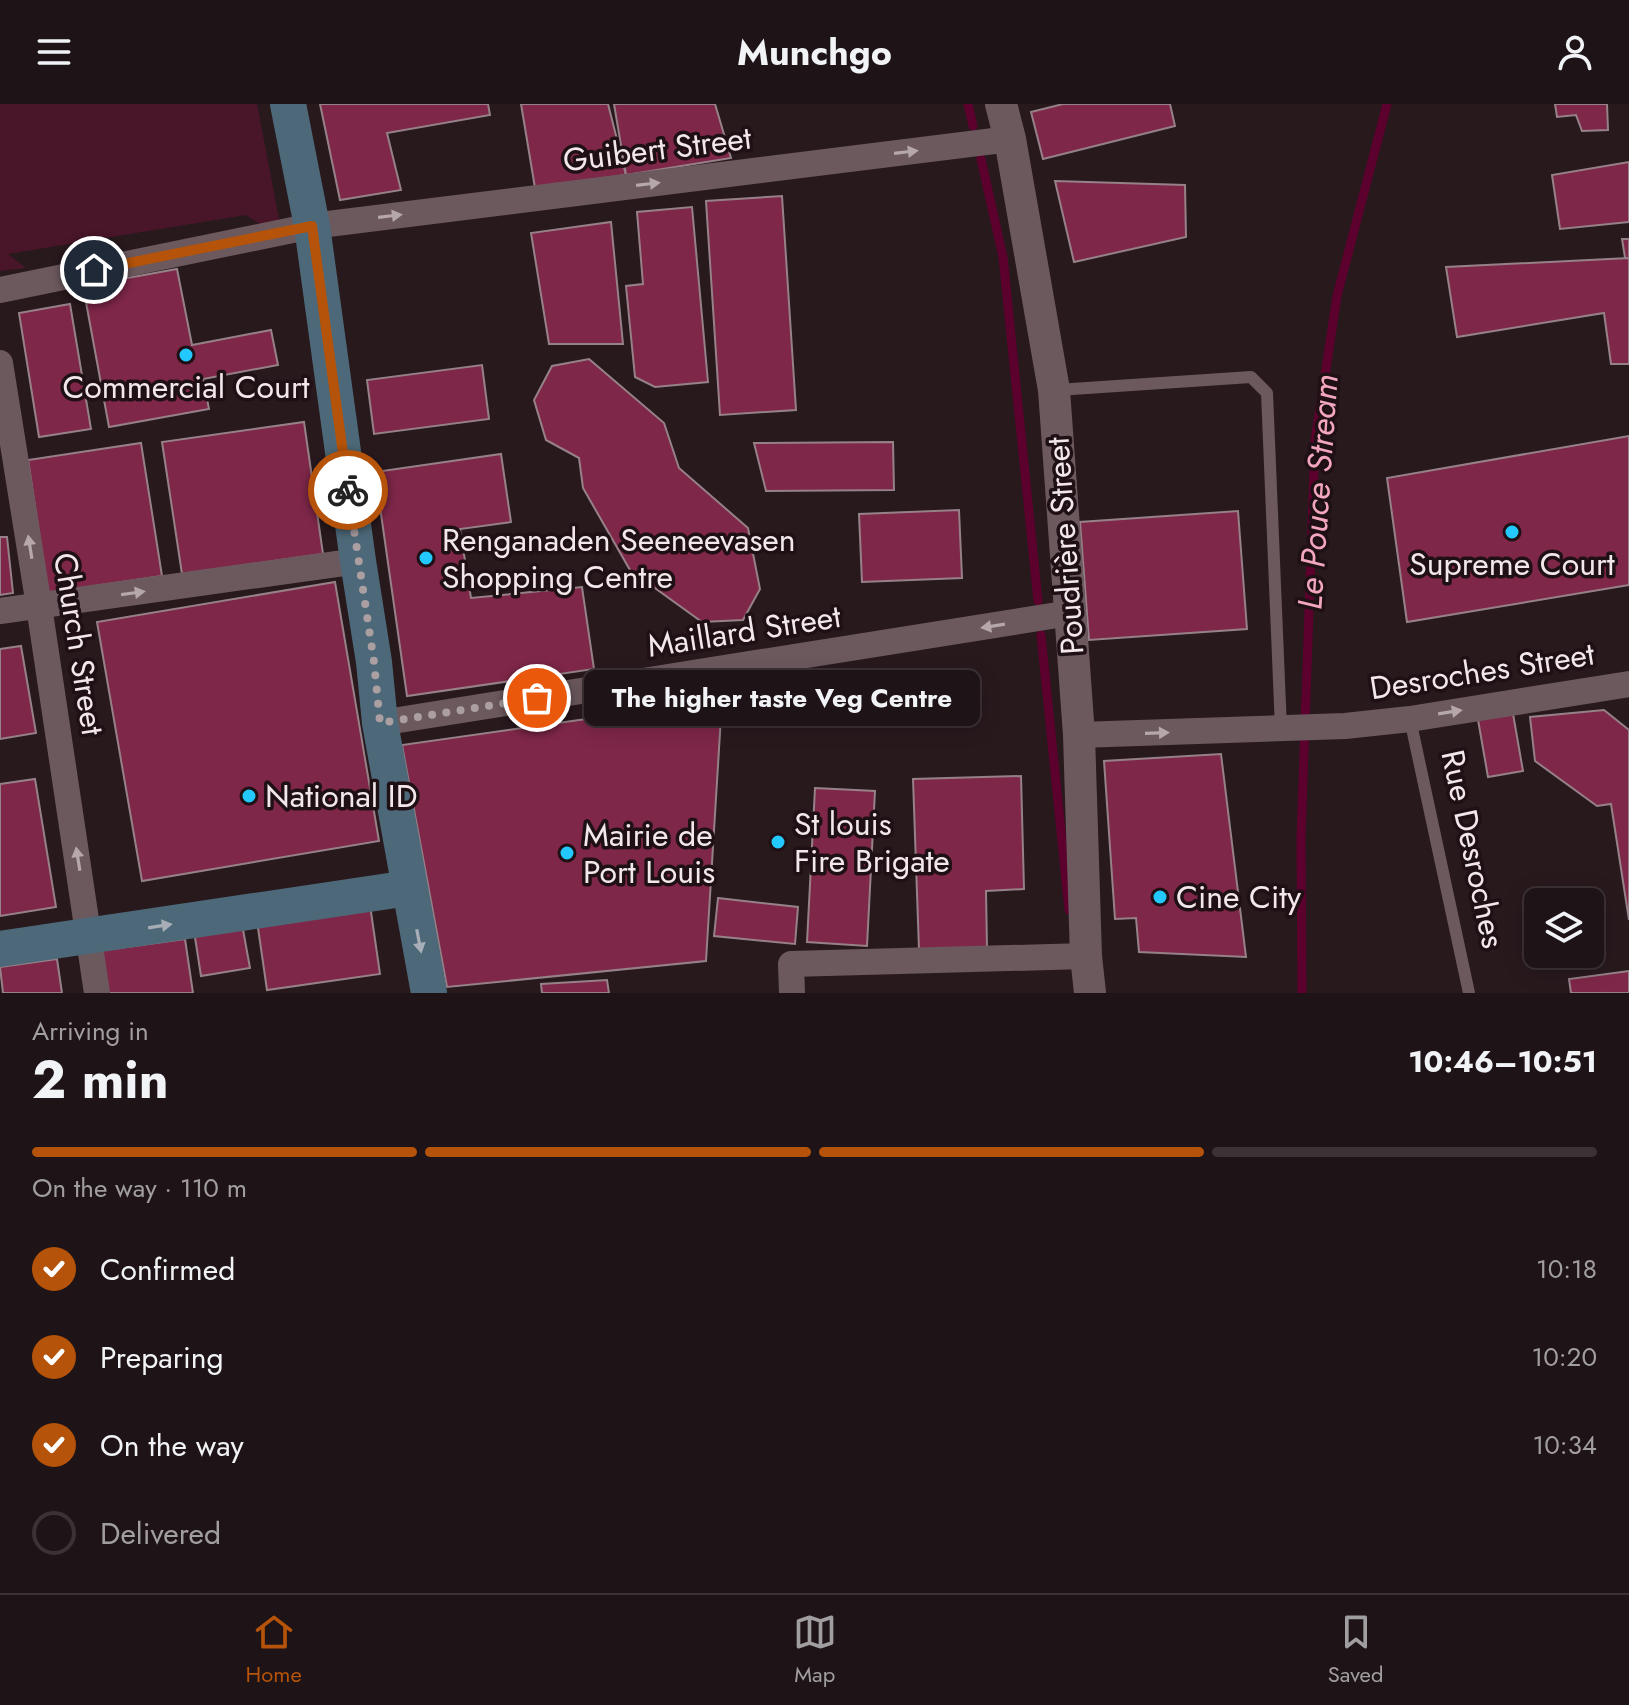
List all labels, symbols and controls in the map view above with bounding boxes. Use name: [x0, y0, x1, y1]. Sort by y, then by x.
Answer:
text: Munchgo: [737, 26, 892, 78]
icon: menu: [32, 30, 76, 74]
icon: person: [1553, 30, 1597, 74]
street label: Guibert Street: [560, 115, 754, 183]
one-way arrow: [893, 145, 918, 158]
one-way arrow: [635, 177, 660, 190]
one-way arrow: [377, 210, 402, 223]
pin: [60, 236, 128, 304]
icon: home: [72, 248, 116, 292]
marker: Commercial Court: [177, 346, 195, 364]
place label: Commercial Court: [62, 364, 310, 410]
water label: Le Pouce Stream: [1285, 373, 1351, 611]
street label: Poudrière Street: [1034, 435, 1096, 656]
courier: [308, 450, 388, 530]
icon: bike: [326, 468, 370, 512]
place label: Renganaden Seeneevasen Shopping Centre: [442, 517, 796, 600]
marker: Supreme Court: [1503, 523, 1521, 541]
one-way arrow: [23, 534, 36, 559]
place label: Supreme Court: [1409, 541, 1615, 587]
street label: Church Street: [42, 549, 116, 739]
marker: Renganaden Seeneevasen Shopping Centre: [417, 549, 435, 567]
one-way arrow: [121, 586, 146, 599]
street label: Maillard Street: [644, 593, 844, 669]
one-way arrow: [981, 620, 1006, 632]
street label: Desroches Street: [1367, 631, 1598, 711]
pin: [503, 664, 571, 732]
callout: The higher taste Veg Centre: [585, 670, 981, 726]
icon: bag: [515, 676, 559, 720]
text: The higher taste Veg Centre: [612, 679, 952, 717]
one-way arrow: [1438, 705, 1463, 718]
one-way arrow: [1145, 726, 1170, 739]
street label: Rue Desroches: [1430, 746, 1516, 952]
place label: National ID: [265, 773, 417, 819]
marker: National ID: [240, 787, 258, 805]
place label: St louis Fire Brigate: [794, 801, 950, 884]
place label: Mairie de Port Louis: [583, 812, 715, 895]
marker: St louis Fire Brigate: [769, 833, 787, 851]
marker: Mairie de Port Louis: [558, 844, 576, 862]
one-way arrow: [71, 846, 84, 871]
place label: Cine City: [1176, 874, 1302, 920]
marker: Cine City: [1151, 888, 1169, 906]
map controls: [1524, 888, 1604, 968]
button: layers: [1524, 888, 1604, 968]
one-way arrow: [148, 919, 173, 932]
one-way arrow: [414, 928, 426, 953]
text: Arriving in: [32, 1012, 149, 1050]
text: 10:46–10:51: [1408, 1040, 1597, 1083]
text: 2 min: [32, 1042, 169, 1118]
text: On the way · 110 m: [32, 1169, 247, 1207]
icon: check: [32, 1247, 76, 1291]
text: Confirmed: [100, 1248, 235, 1291]
text: 10:18: [1536, 1250, 1597, 1288]
icon: check: [32, 1335, 76, 1379]
text: Preparing: [100, 1336, 224, 1379]
text: 10:20: [1532, 1338, 1597, 1376]
icon: check: [32, 1423, 76, 1467]
text: On the way: [100, 1424, 244, 1467]
text: 10:34: [1533, 1426, 1597, 1464]
text: Delivered: [100, 1512, 221, 1555]
tab: Home: [246, 1610, 302, 1690]
tab: Map: [793, 1610, 837, 1690]
tab: Saved: [1328, 1610, 1383, 1690]

